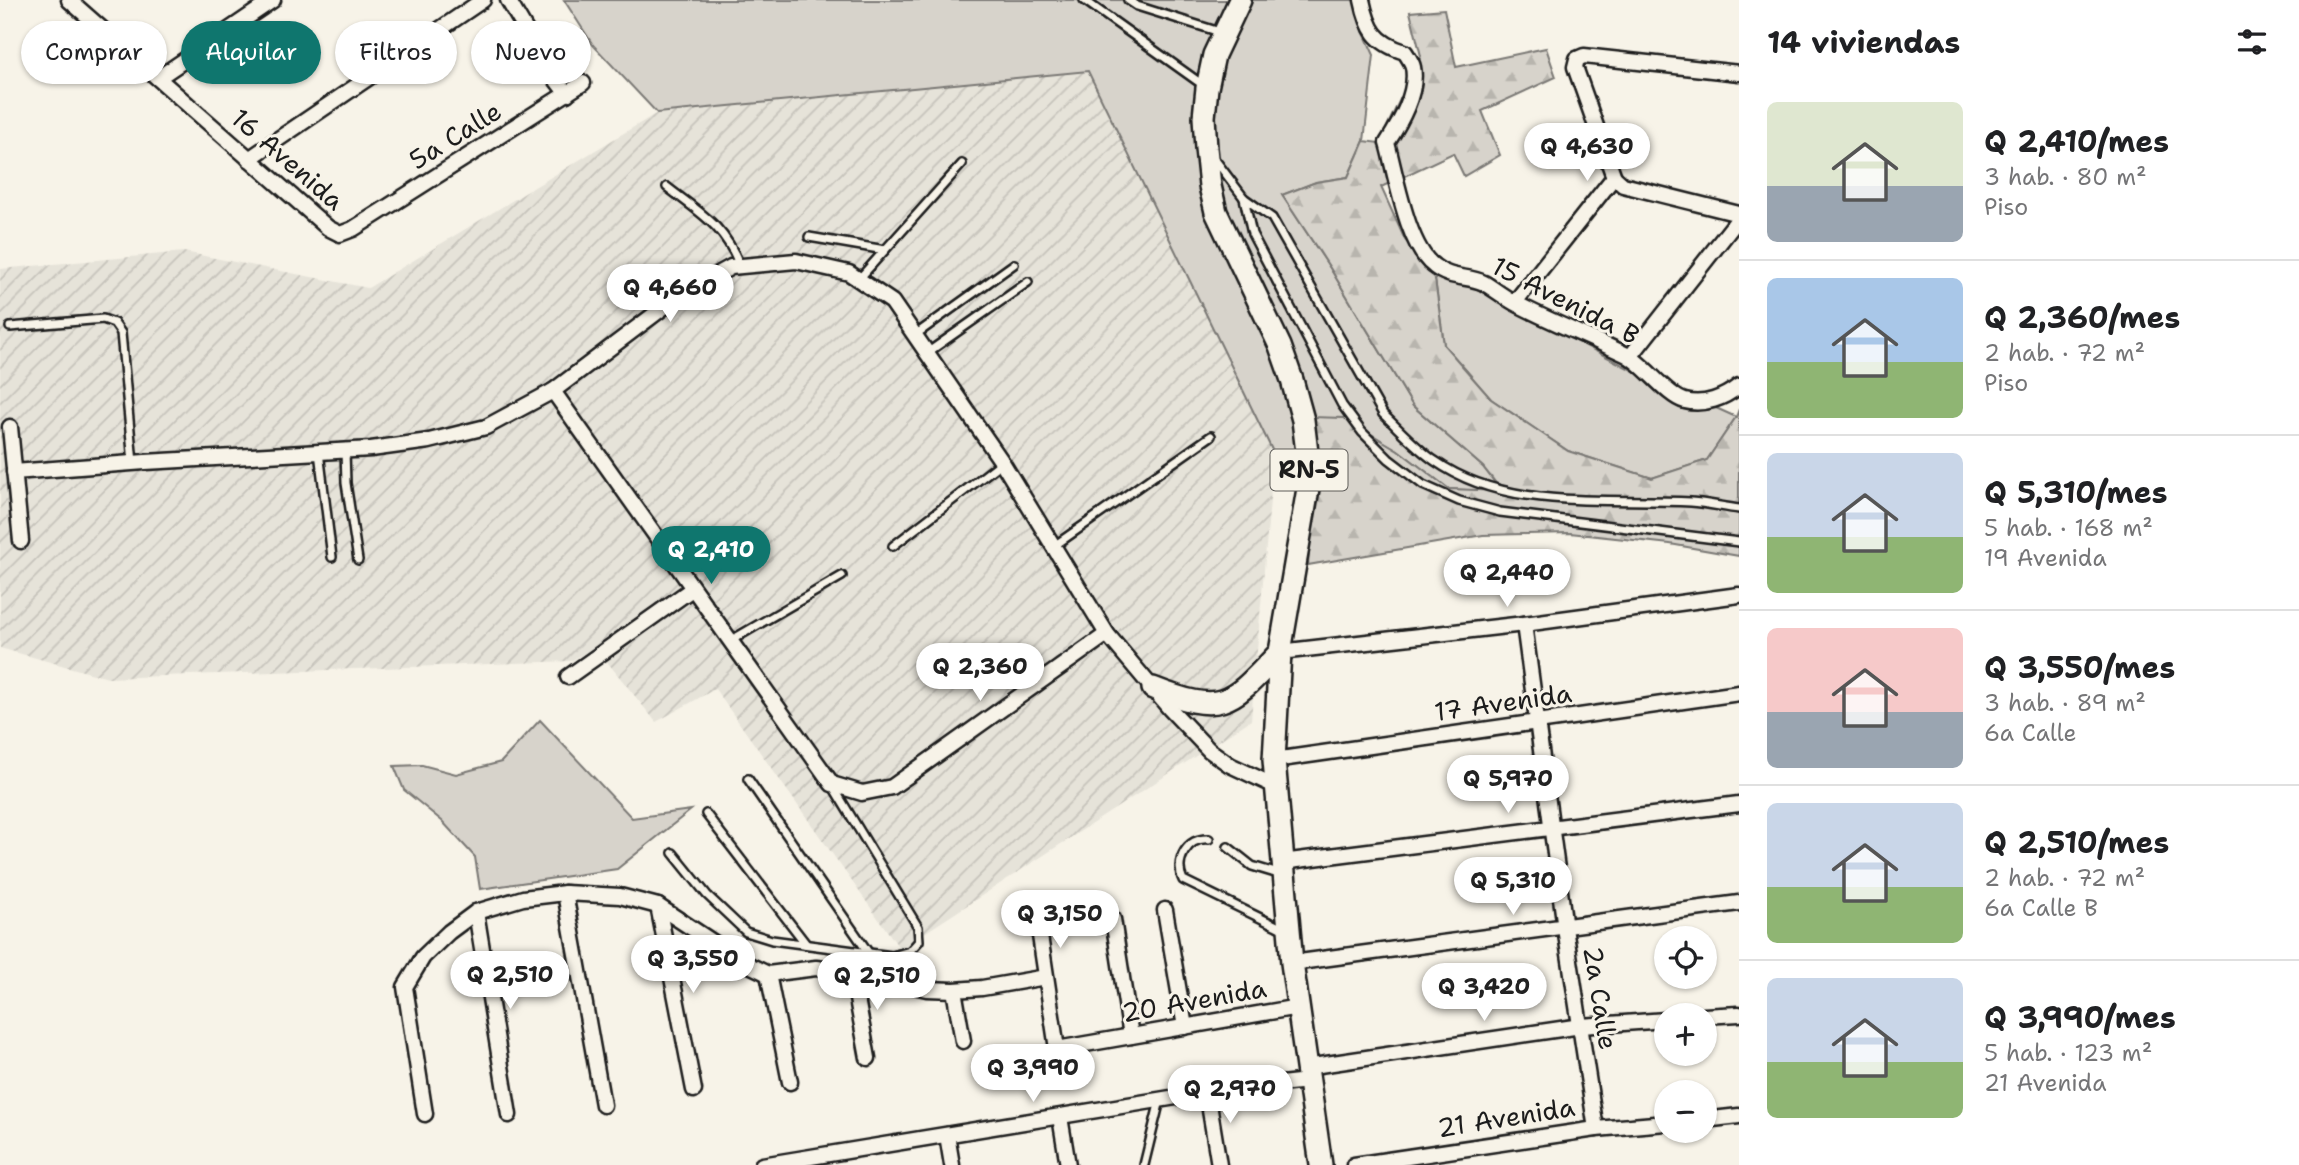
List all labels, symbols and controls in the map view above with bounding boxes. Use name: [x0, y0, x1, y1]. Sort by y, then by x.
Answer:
chip: Comprar: [21, 21, 167, 84]
chip: Alquilar: [181, 21, 321, 84]
chip: Filtros: [335, 21, 457, 84]
chip: Nuevo: [471, 21, 591, 84]
text: 14 viviendas: [1767, 22, 1960, 63]
icon: filters: [2233, 23, 2271, 61]
street label: 5a Calle: [402, 93, 508, 177]
street label: 16 Avenida: [224, 100, 352, 218]
text: Q 2,410/mes: [1984, 121, 2169, 162]
pin: Q 4,630: [1522, 124, 1652, 183]
icon: home: [1823, 130, 1907, 214]
text: Q 4,630: [1540, 131, 1634, 161]
text: 3 hab. · 80 m²: [1984, 162, 2147, 192]
text: Piso: [1984, 192, 2028, 222]
street label: 15 Avenida B: [1486, 248, 1646, 352]
pin: Q 4,660: [605, 264, 735, 324]
text: Q 4,660: [623, 272, 717, 302]
text: Q 2,360/mes: [1984, 297, 2180, 338]
icon: home: [1823, 306, 1907, 390]
text: 2 hab. · 72 m²: [1984, 338, 2145, 368]
text: Piso: [1984, 368, 2028, 398]
road number: RN-5: [1270, 449, 1348, 490]
text: Q 5,310/mes: [1984, 472, 2168, 513]
icon: home: [1823, 481, 1907, 565]
text: 5 hab. · 168 m²: [1984, 513, 2153, 543]
pin: Q 2,410: [646, 526, 776, 586]
text: Q 2,410: [667, 534, 755, 564]
text: 19 Avenida: [1984, 543, 2107, 573]
pin: Q 2,440: [1442, 550, 1572, 609]
text: Q 2,440: [1460, 557, 1554, 587]
pin: Q 2,360: [915, 644, 1045, 703]
text: Q 3,550/mes: [1984, 647, 2175, 688]
text: Q 2,360: [932, 651, 1028, 681]
icon: home: [1823, 656, 1907, 740]
street label: 17 Avenida: [1432, 675, 1574, 729]
text: 3 hab. · 89 m²: [1984, 688, 2146, 718]
text: 6a Calle: [1984, 718, 2077, 748]
pin: Q 5,970: [1443, 756, 1573, 815]
text: Q 5,970: [1463, 763, 1553, 793]
text: Q 2,510/mes: [1984, 822, 2169, 863]
icon: home: [1823, 831, 1907, 915]
pin: Q 5,310: [1448, 858, 1578, 917]
text: 2 hab. · 72 m²: [1984, 863, 2145, 893]
text: Q 5,310: [1470, 865, 1556, 895]
pin: Q 3,150: [995, 890, 1125, 950]
text: 6a Calle B: [1984, 893, 2098, 923]
text: Q 3,150: [1017, 898, 1103, 928]
map controls: [1654, 926, 1717, 1143]
button: locate: [1654, 926, 1717, 989]
pin: Q 3,550: [628, 936, 758, 995]
text: Q 3,550: [647, 943, 739, 973]
street label: 2a Calle: [1576, 944, 1626, 1052]
pin: Q 2,510: [445, 951, 575, 1011]
pin: Q 2,510: [812, 953, 942, 1012]
text: Q 2,510: [466, 959, 554, 989]
text: Q 2,510: [833, 960, 921, 990]
pin: Q 3,420: [1419, 964, 1549, 1023]
street label: 20 Avenida: [1119, 970, 1269, 1030]
text: Q 3,420: [1438, 971, 1530, 1001]
text: Q 3,990/mes: [1984, 997, 2176, 1038]
button: +: [1654, 1003, 1717, 1066]
icon: home: [1823, 1006, 1907, 1090]
text: 5 hab. · 123 m²: [1984, 1038, 2152, 1068]
pin: Q 3,990: [968, 1044, 1098, 1104]
text: Q 3,990: [987, 1052, 1079, 1082]
pin: Q 2,970: [1165, 1066, 1295, 1125]
text: 21 Avenida: [1984, 1068, 2106, 1098]
text: Q 2,970: [1184, 1073, 1276, 1103]
button: −: [1654, 1080, 1717, 1143]
street label: 21 Avenida: [1435, 1089, 1577, 1145]

